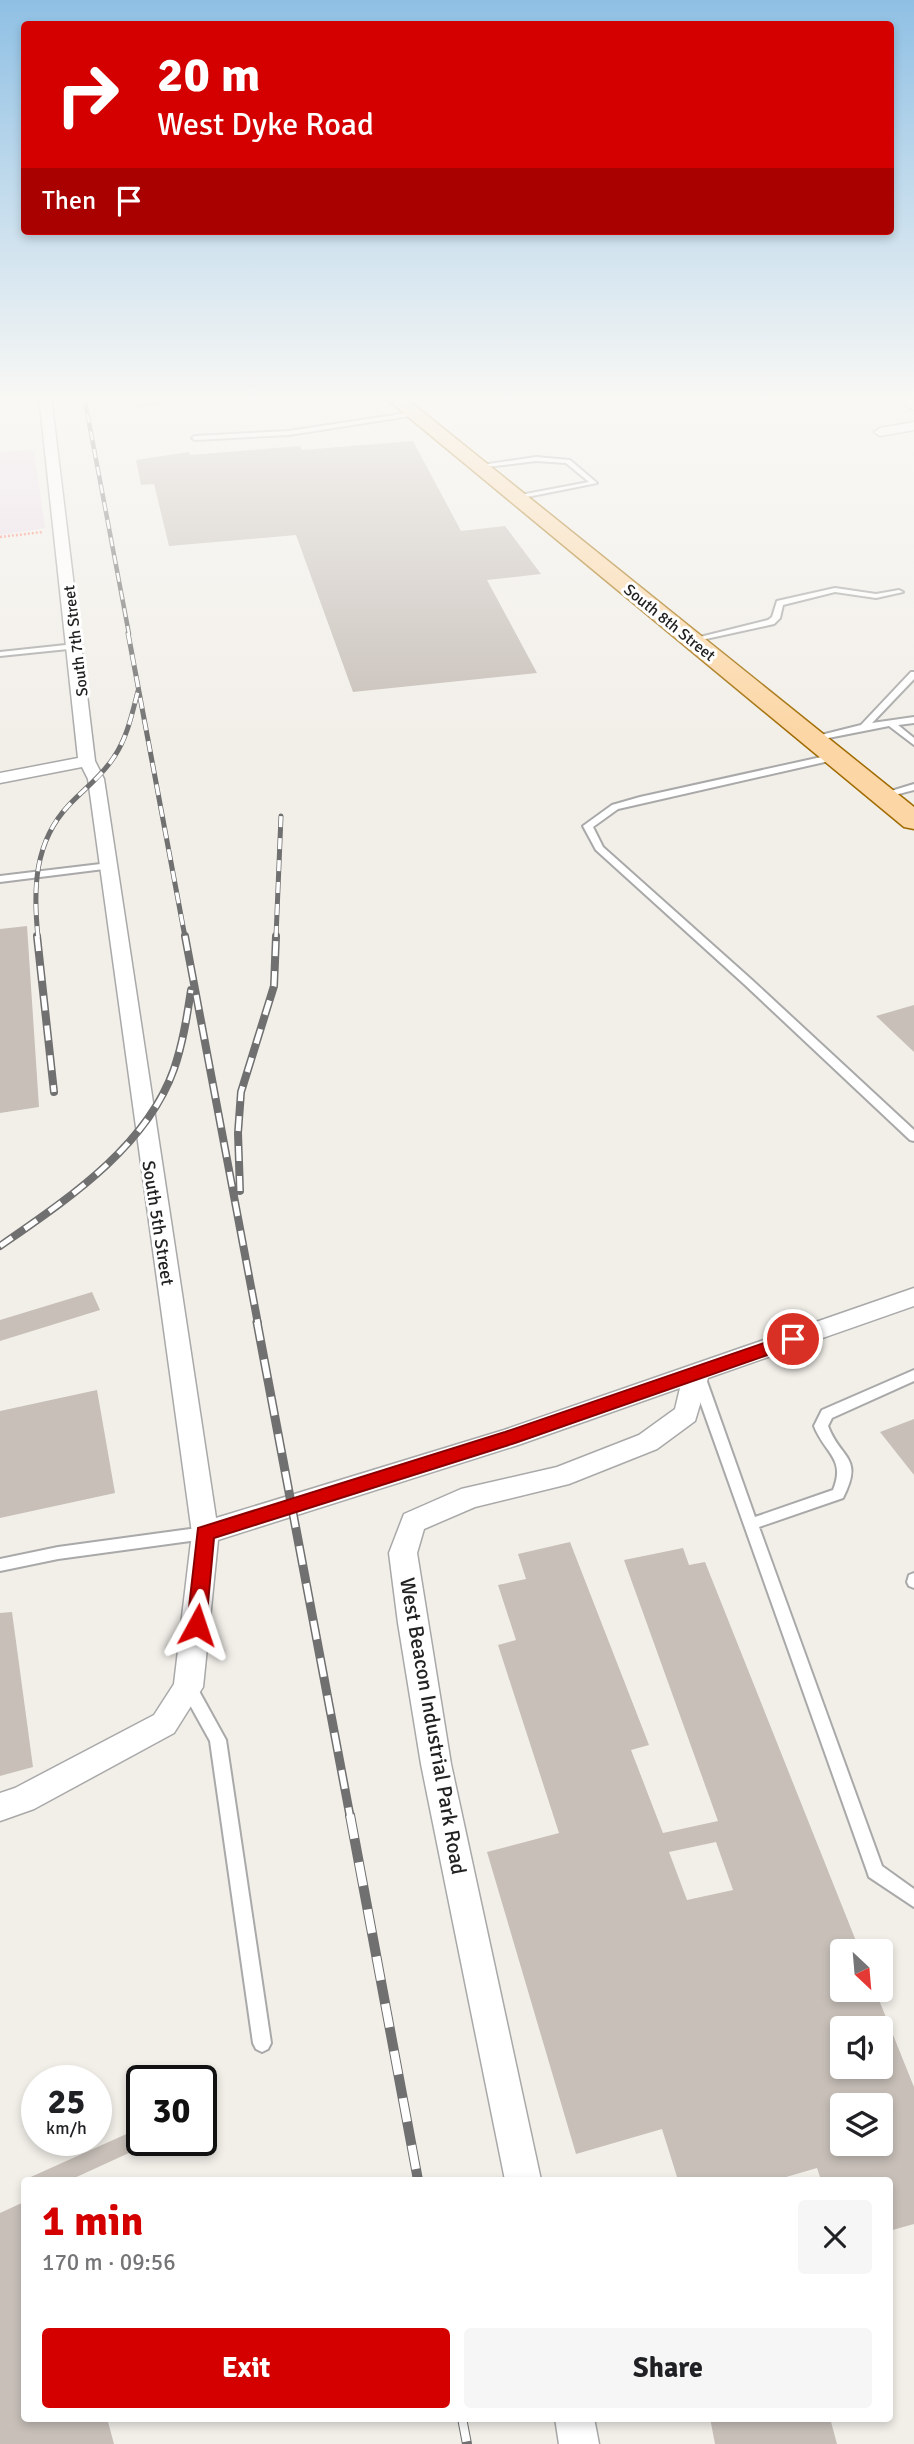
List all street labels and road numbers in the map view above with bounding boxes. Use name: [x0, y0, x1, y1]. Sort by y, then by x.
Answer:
street label: South 8th Street: [620, 580, 719, 666]
street label: South 7th Street: [59, 584, 93, 698]
street label: South 5th Street: [137, 1159, 179, 1287]
street label: West Beacon Industrial Park Road: [394, 1575, 472, 1877]

